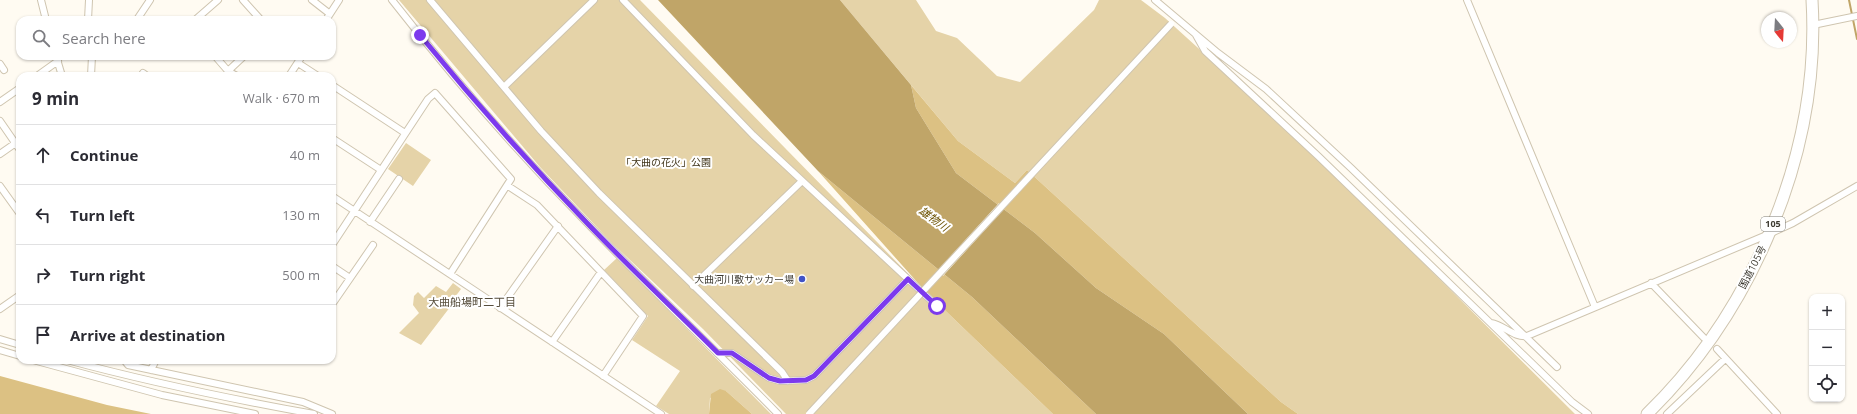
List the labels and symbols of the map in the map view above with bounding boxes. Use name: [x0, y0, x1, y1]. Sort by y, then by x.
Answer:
north arrow: [1761, 12, 1797, 48]
route end: [411, 26, 429, 44]
park label: 「大曲の花火」公園: [621, 155, 711, 169]
water label: 雄物川: [917, 203, 953, 235]
road number: 105: [1761, 217, 1785, 231]
street label: 国道105号: [1735, 243, 1769, 291]
place label: 大曲河川敷サッカー場: [694, 272, 794, 286]
marker: 大曲河川敷サッカー場: [797, 274, 807, 284]
district label: 大曲船場町二丁目: [428, 294, 516, 309]
route start: [928, 297, 946, 315]

